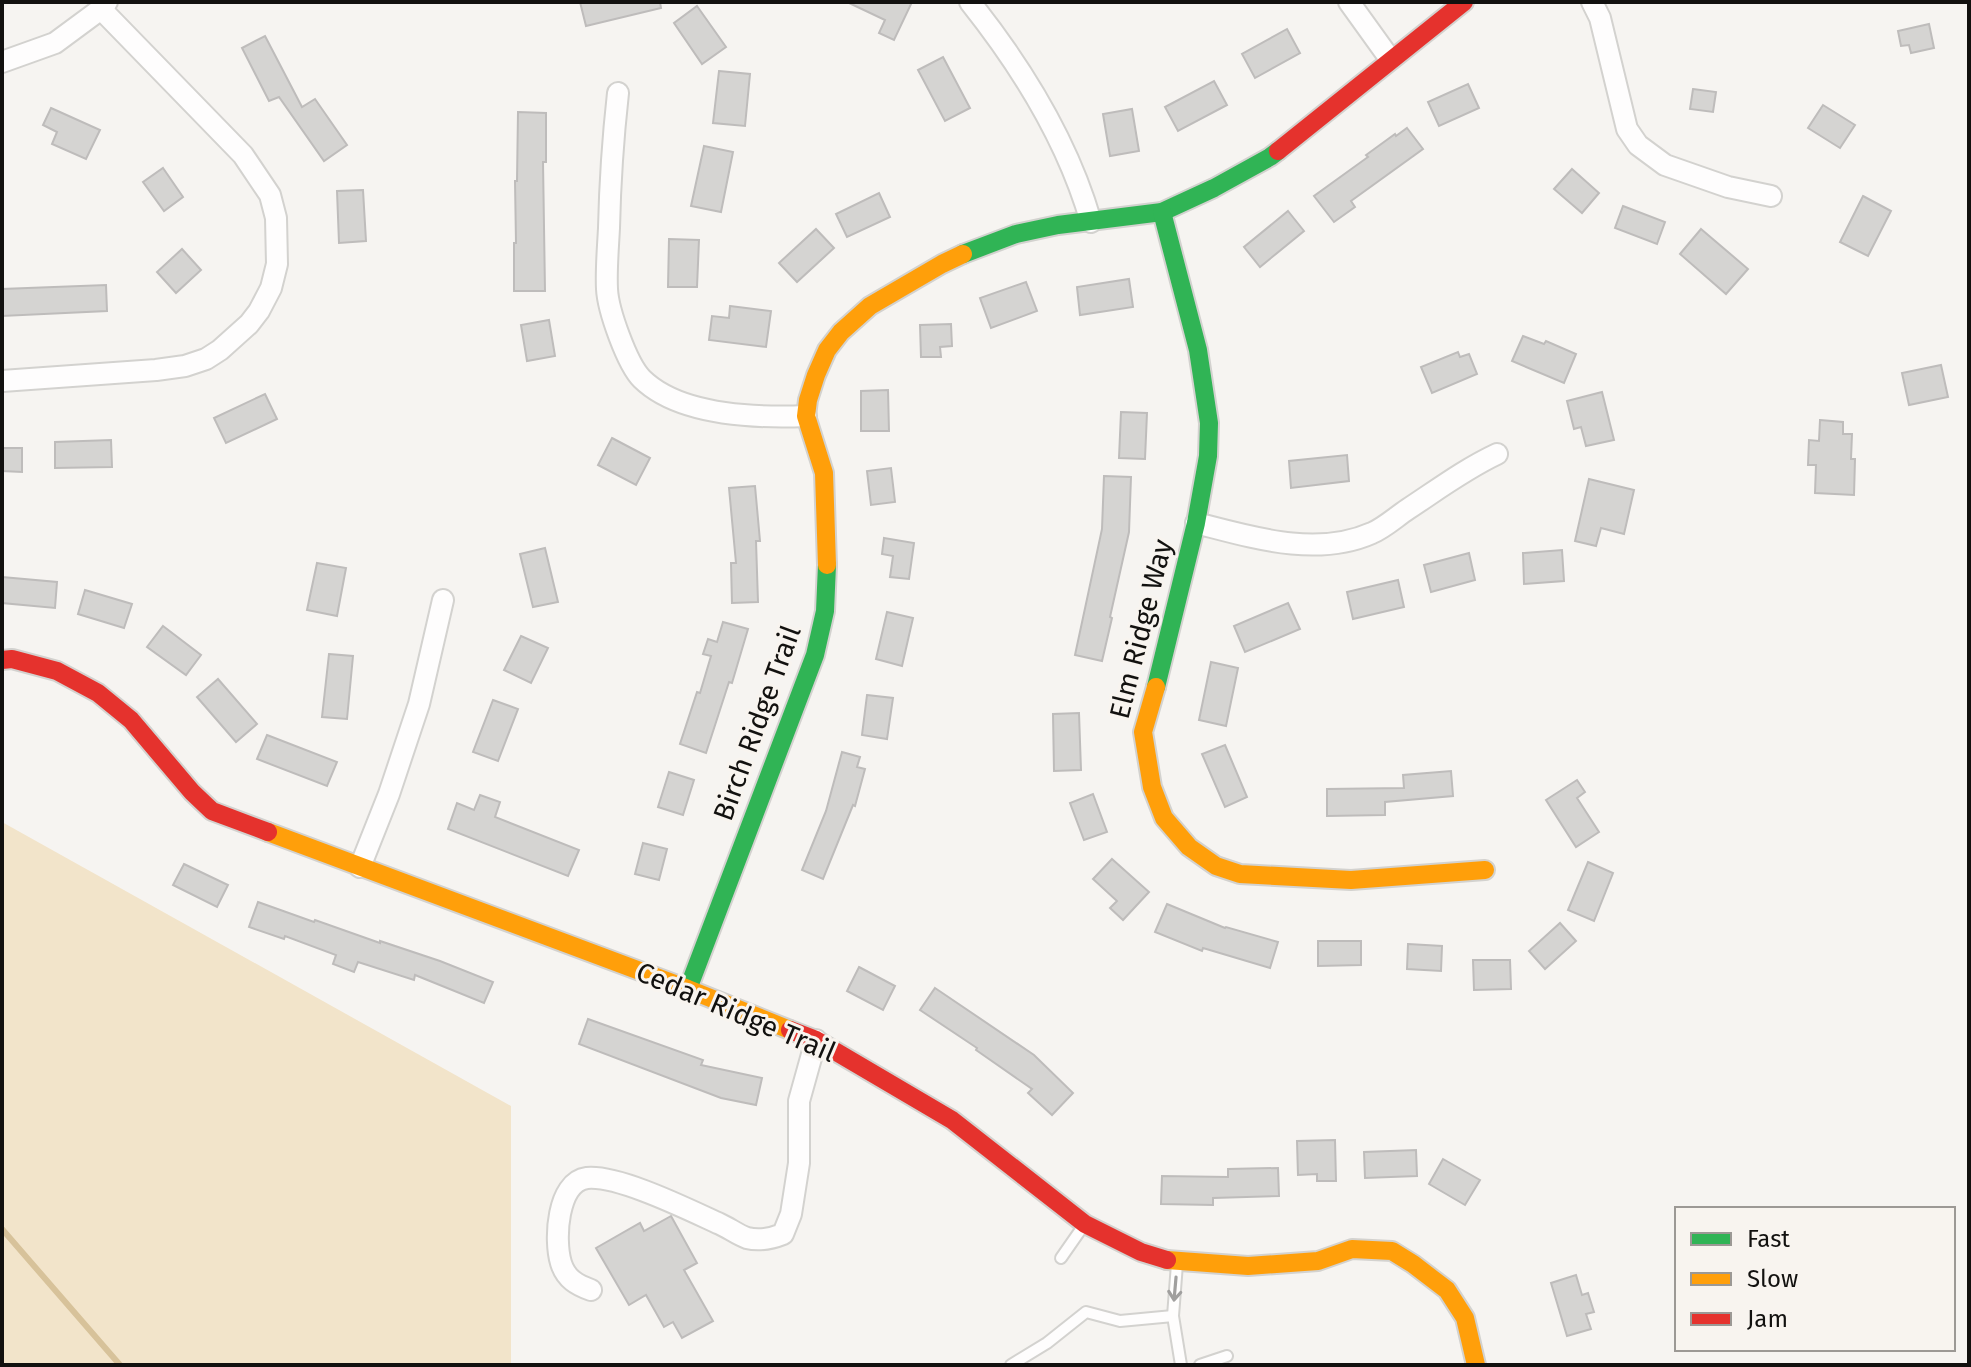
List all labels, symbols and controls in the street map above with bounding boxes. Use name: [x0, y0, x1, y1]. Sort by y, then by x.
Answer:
street label: Elm Ridge Way: [1103, 536, 1179, 722]
street label: Birch Ridge Trail: [706, 621, 808, 825]
street label: Cedar Ridge Trail: [631, 955, 841, 1069]
legend: [1675, 1207, 1955, 1351]
text: Fast: [1747, 1225, 1790, 1253]
text: Slow: [1747, 1265, 1798, 1293]
one-way arrow: [1167, 1275, 1182, 1302]
text: Jam: [1747, 1305, 1788, 1333]

